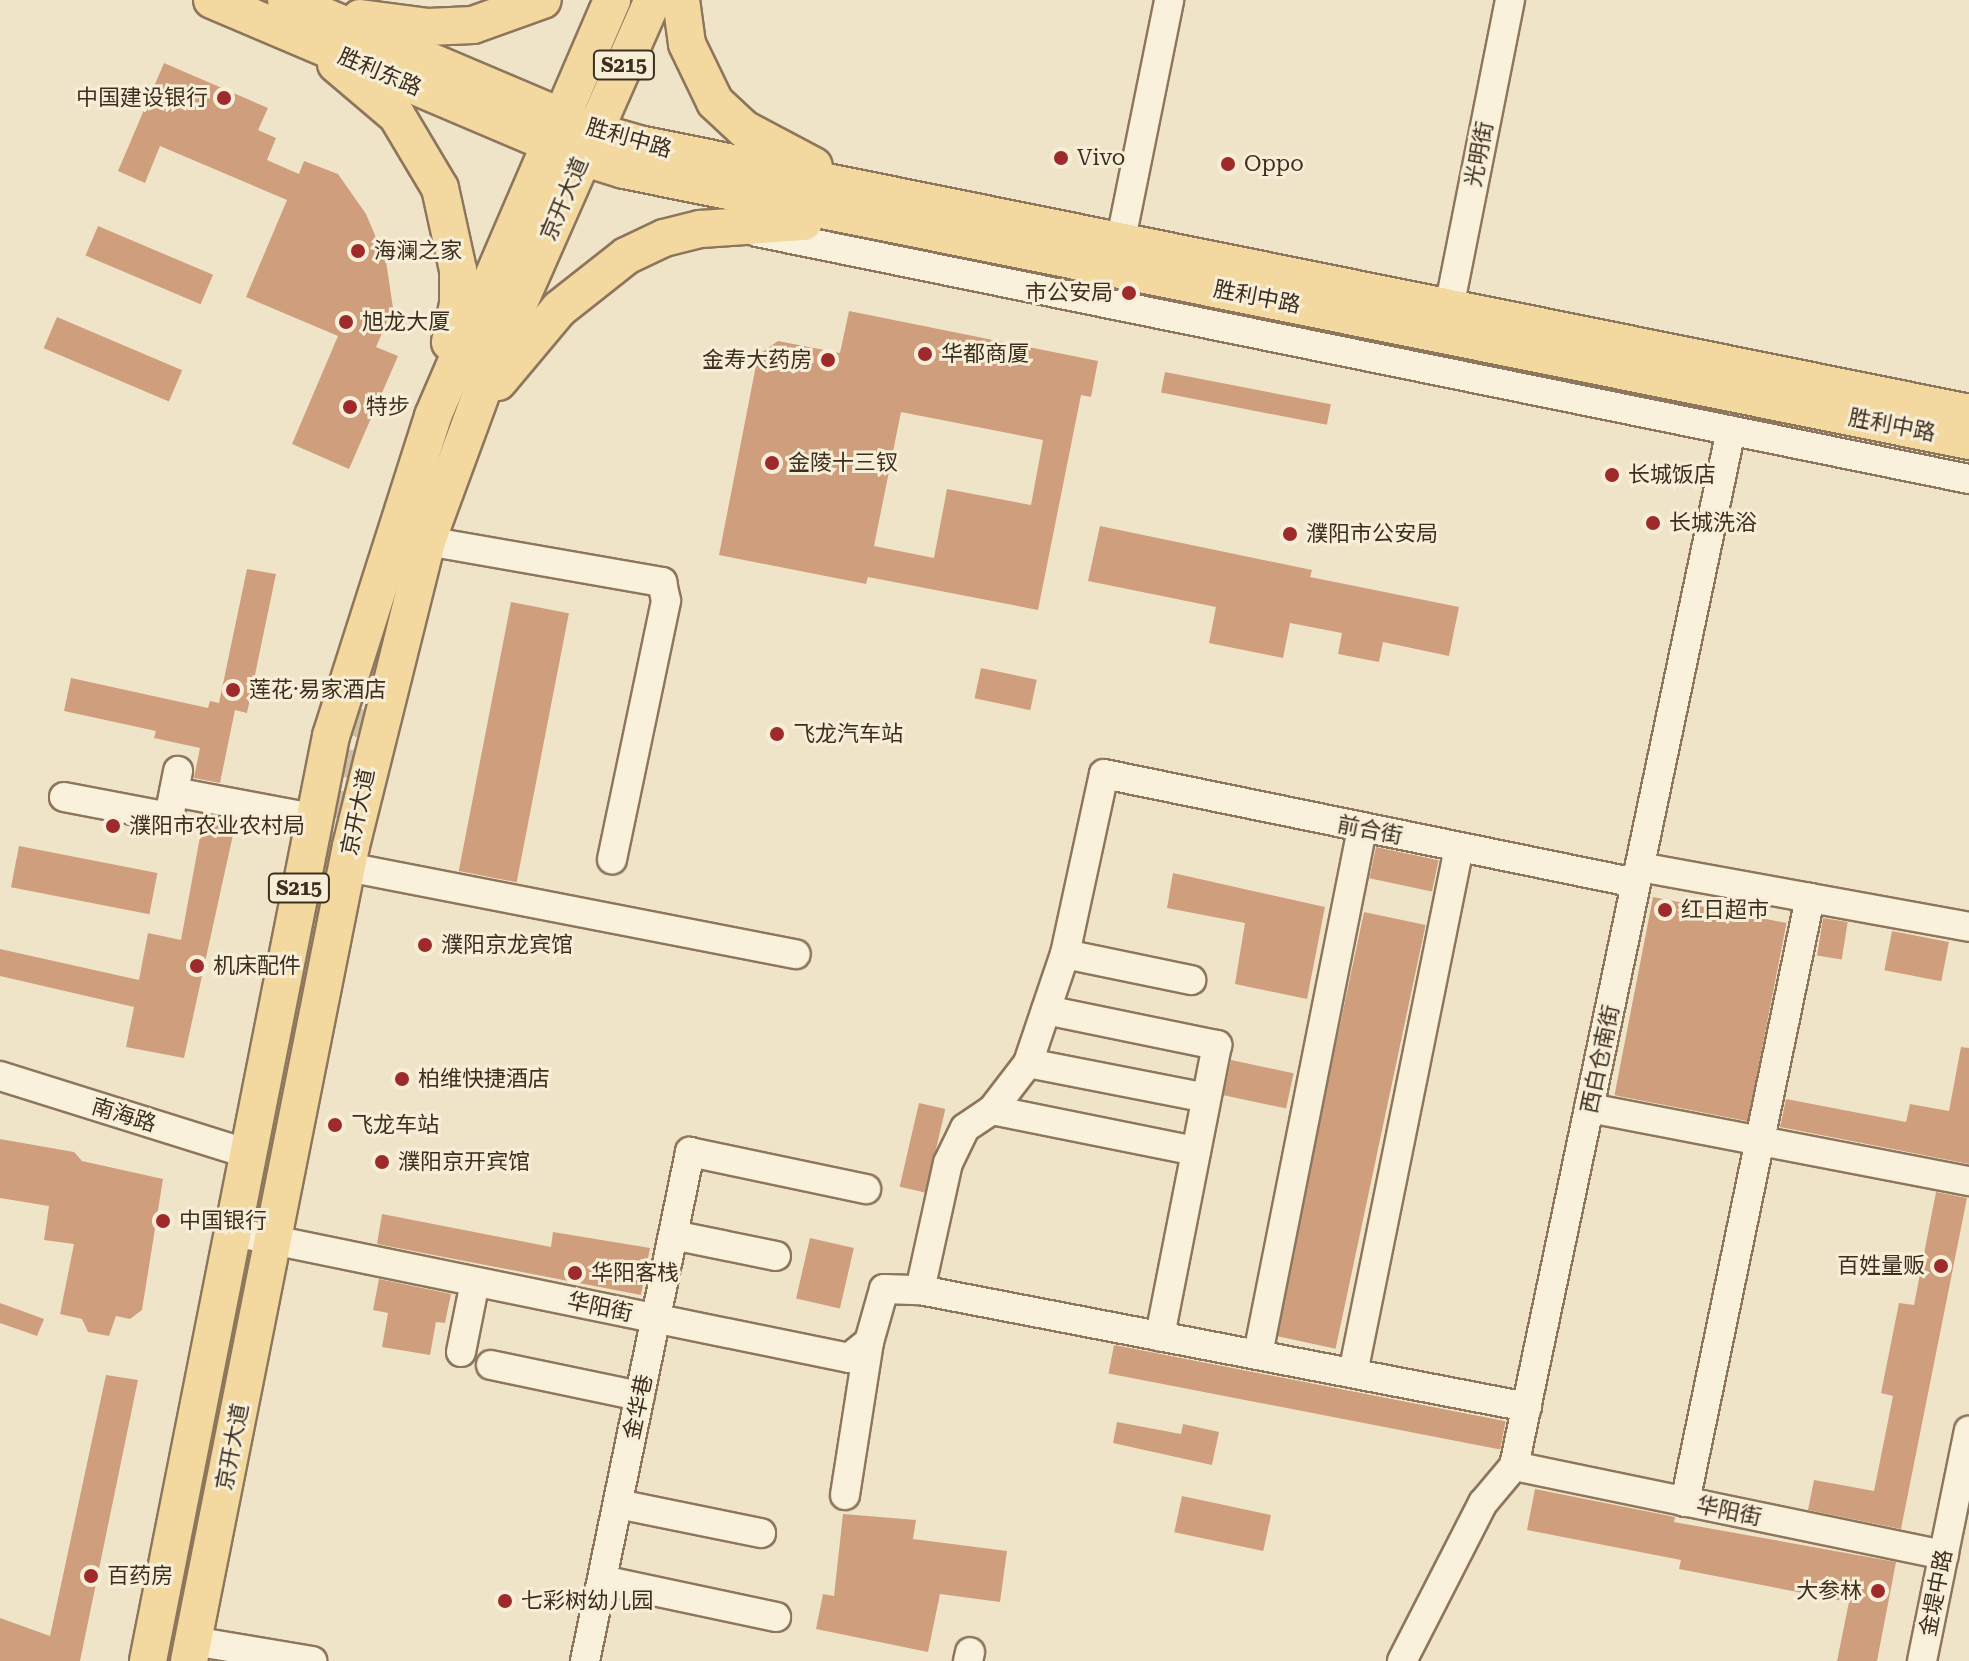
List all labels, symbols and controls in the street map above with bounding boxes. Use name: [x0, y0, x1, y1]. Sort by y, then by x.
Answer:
street label: 胜利东路: [334, 43, 426, 101]
road number: S215: [592, 49, 656, 81]
place label: 中国建设银行: [76, 85, 208, 111]
marker: 中国建设银行: [215, 89, 233, 107]
street label: 胜利中路: [583, 113, 675, 163]
street label: 光明街: [1460, 119, 1498, 189]
place label: Vivo: [1077, 145, 1125, 171]
marker: Vivo: [1052, 149, 1070, 167]
place label: Oppo: [1244, 151, 1304, 177]
street label: 京开大道: [535, 153, 593, 245]
marker: Oppo: [1219, 155, 1237, 173]
place label: 海澜之家: [374, 238, 462, 264]
marker: 海澜之家: [349, 242, 367, 260]
street label: 胜利中路: [1211, 276, 1303, 318]
place label: 市公安局: [1025, 280, 1113, 306]
marker: 市公安局: [1120, 284, 1138, 302]
place label: 旭龙大厦: [362, 309, 450, 335]
marker: 旭龙大厦: [337, 313, 355, 331]
place label: 华都商厦: [941, 341, 1029, 367]
marker: 华都商厦: [916, 345, 934, 363]
place label: 金寿大药房: [702, 347, 812, 373]
marker: 金寿大药房: [819, 351, 837, 369]
place label: 特步: [366, 394, 410, 420]
marker: 特步: [341, 398, 359, 416]
street label: 胜利中路: [1846, 404, 1938, 446]
place label: 金陵十三钗: [788, 450, 898, 476]
marker: 金陵十三钗: [763, 454, 781, 472]
place label: 长城饭店: [1628, 462, 1716, 488]
marker: 长城饭店: [1603, 466, 1621, 484]
place label: 长城洗浴: [1669, 510, 1757, 536]
marker: 长城洗浴: [1644, 514, 1662, 532]
place label: 濮阳市公安局: [1306, 521, 1438, 547]
marker: 濮阳市公安局: [1281, 525, 1299, 543]
place label: 莲花·易家酒店: [249, 677, 387, 703]
marker: 莲花·易家酒店: [224, 681, 242, 699]
place label: 飞龙汽车站: [793, 721, 903, 747]
marker: 飞龙汽车站: [768, 725, 786, 743]
street label: 京开大道: [336, 766, 380, 858]
street label: 前合街: [1335, 811, 1405, 849]
place label: 濮阳市农业农村局: [129, 813, 305, 839]
marker: 濮阳市农业农村局: [104, 817, 122, 835]
road number: S215: [267, 872, 331, 904]
place label: 红日超市: [1681, 897, 1769, 923]
marker: 红日超市: [1656, 901, 1674, 919]
place label: 濮阳京龙宾馆: [441, 932, 573, 958]
marker: 濮阳京龙宾馆: [416, 936, 434, 954]
place label: 机床配件: [213, 953, 301, 979]
marker: 机床配件: [188, 957, 206, 975]
street label: 西白仓南街: [1576, 1002, 1624, 1116]
place label: 柏维快捷酒店: [418, 1066, 550, 1092]
marker: 柏维快捷酒店: [393, 1070, 411, 1088]
street label: 南海路: [89, 1093, 159, 1137]
place label: 飞龙车站: [351, 1112, 439, 1138]
marker: 飞龙车站: [326, 1116, 344, 1134]
place label: 濮阳京开宾馆: [398, 1149, 530, 1175]
marker: 濮阳京开宾馆: [373, 1153, 391, 1171]
place label: 中国银行: [179, 1208, 267, 1234]
marker: 中国银行: [154, 1212, 172, 1230]
place label: 百姓量贩: [1837, 1253, 1925, 1279]
marker: 百姓量贩: [1932, 1257, 1950, 1275]
place label: 华阳客栈: [591, 1260, 679, 1286]
marker: 华阳客栈: [566, 1264, 584, 1282]
street label: 华阳街: [565, 1287, 635, 1327]
street label: 金华巷: [618, 1372, 658, 1442]
street label: 京开大道: [211, 1401, 253, 1493]
street label: 华阳街: [1694, 1491, 1764, 1531]
street label: 金堤中路: [1915, 1547, 1957, 1639]
place label: 百药房: [107, 1563, 173, 1589]
marker: 百药房: [82, 1567, 100, 1585]
place label: 大参林: [1796, 1578, 1862, 1604]
marker: 大参林: [1869, 1582, 1887, 1600]
place label: 七彩树幼儿园: [521, 1588, 653, 1614]
marker: 七彩树幼儿园: [496, 1592, 514, 1610]

